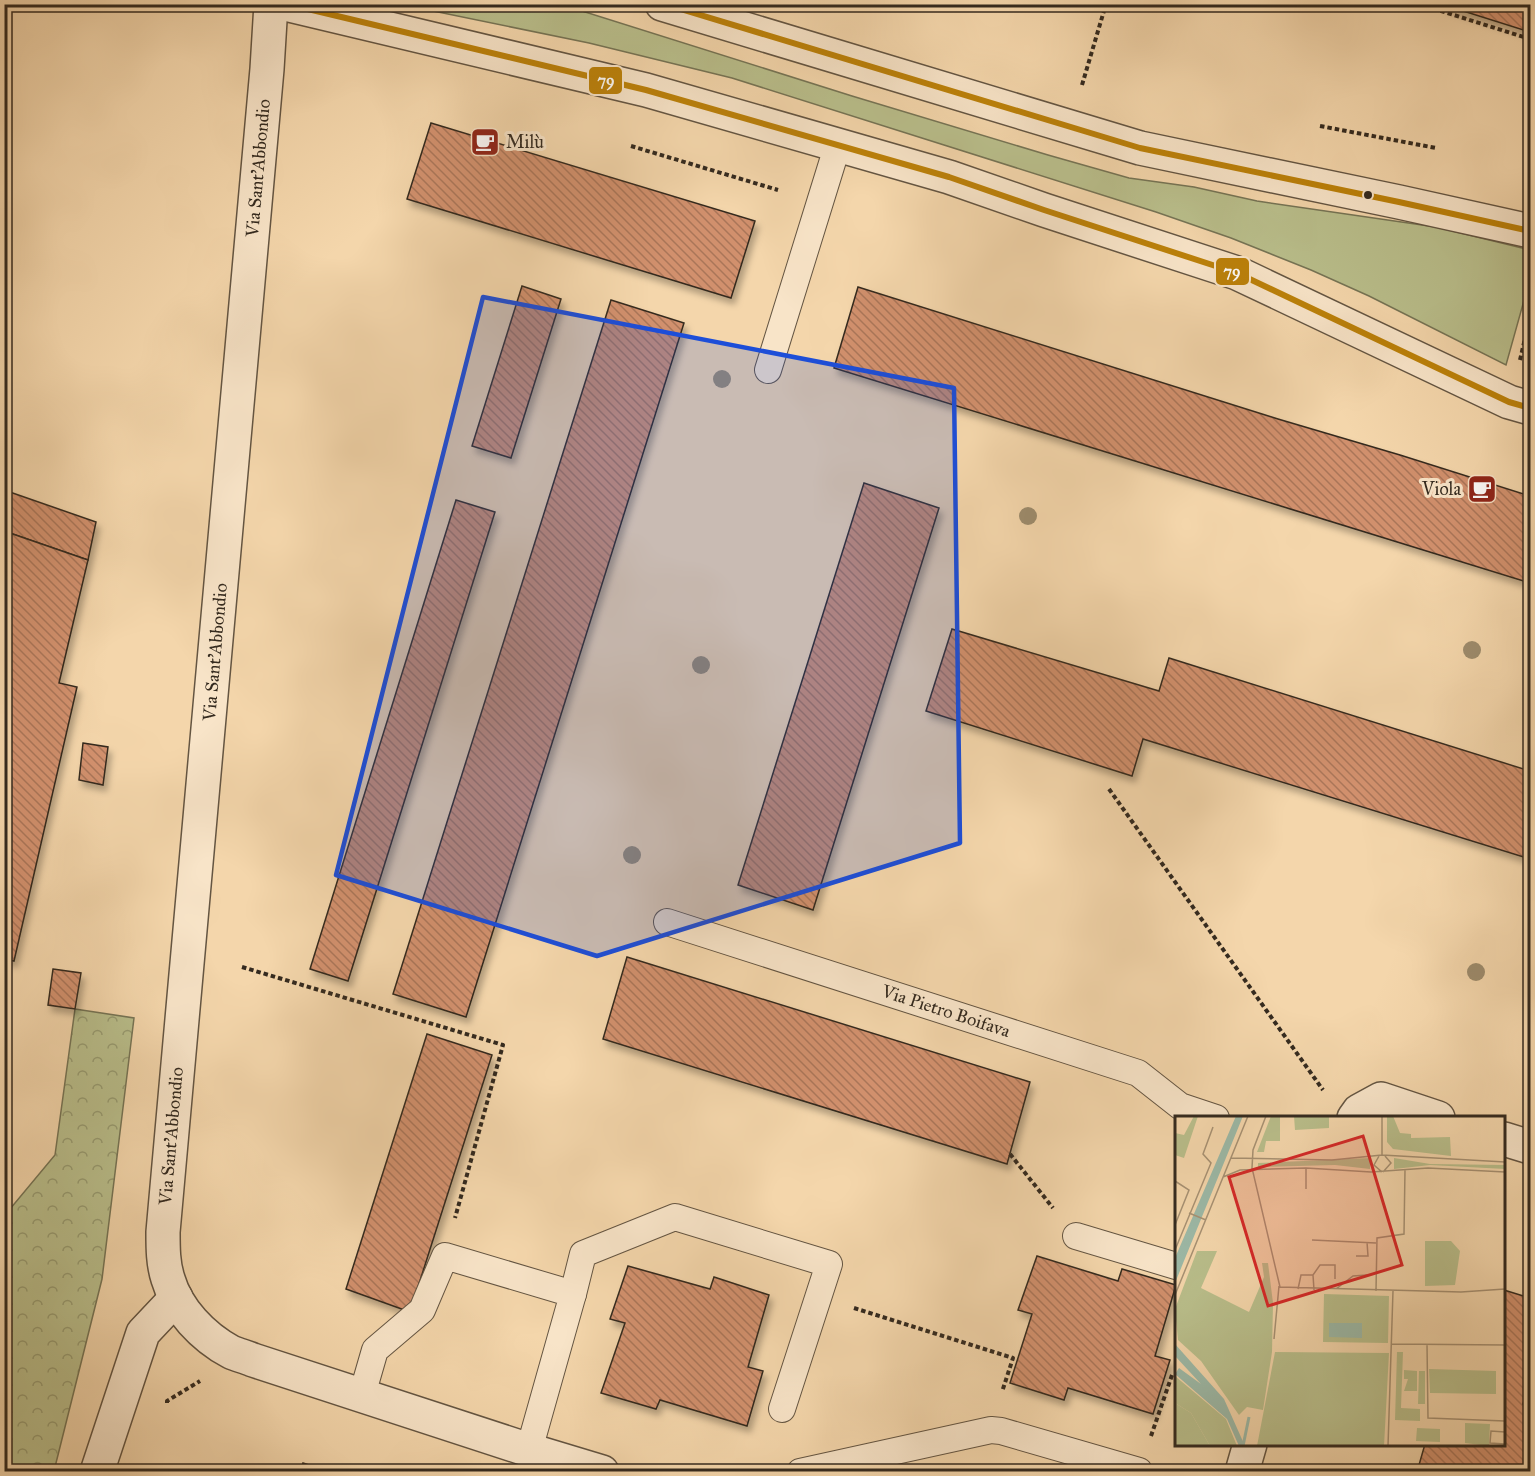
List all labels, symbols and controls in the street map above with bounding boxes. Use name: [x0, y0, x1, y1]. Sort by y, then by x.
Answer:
line badge: 79: [588, 66, 623, 95]
text: 79: [597, 71, 615, 91]
street label: Via Sant'Abbondio: [241, 98, 275, 239]
cafe icon: Milù: [469, 126, 501, 158]
place label: Milù: [506, 131, 544, 153]
unlabelled marker: [1362, 189, 1374, 201]
line badge: 79: [1215, 257, 1250, 286]
text: 79: [1223, 262, 1241, 282]
cafe icon: Viola: [1466, 473, 1498, 505]
place label: Viola: [1421, 478, 1461, 500]
street label: Via Sant'Abbondio: [198, 582, 232, 723]
street label: Via Pietro Boifava: [878, 980, 1013, 1042]
street label: Via Sant'Abbondio: [154, 1066, 188, 1207]
inset map: [1175, 1116, 1505, 1446]

